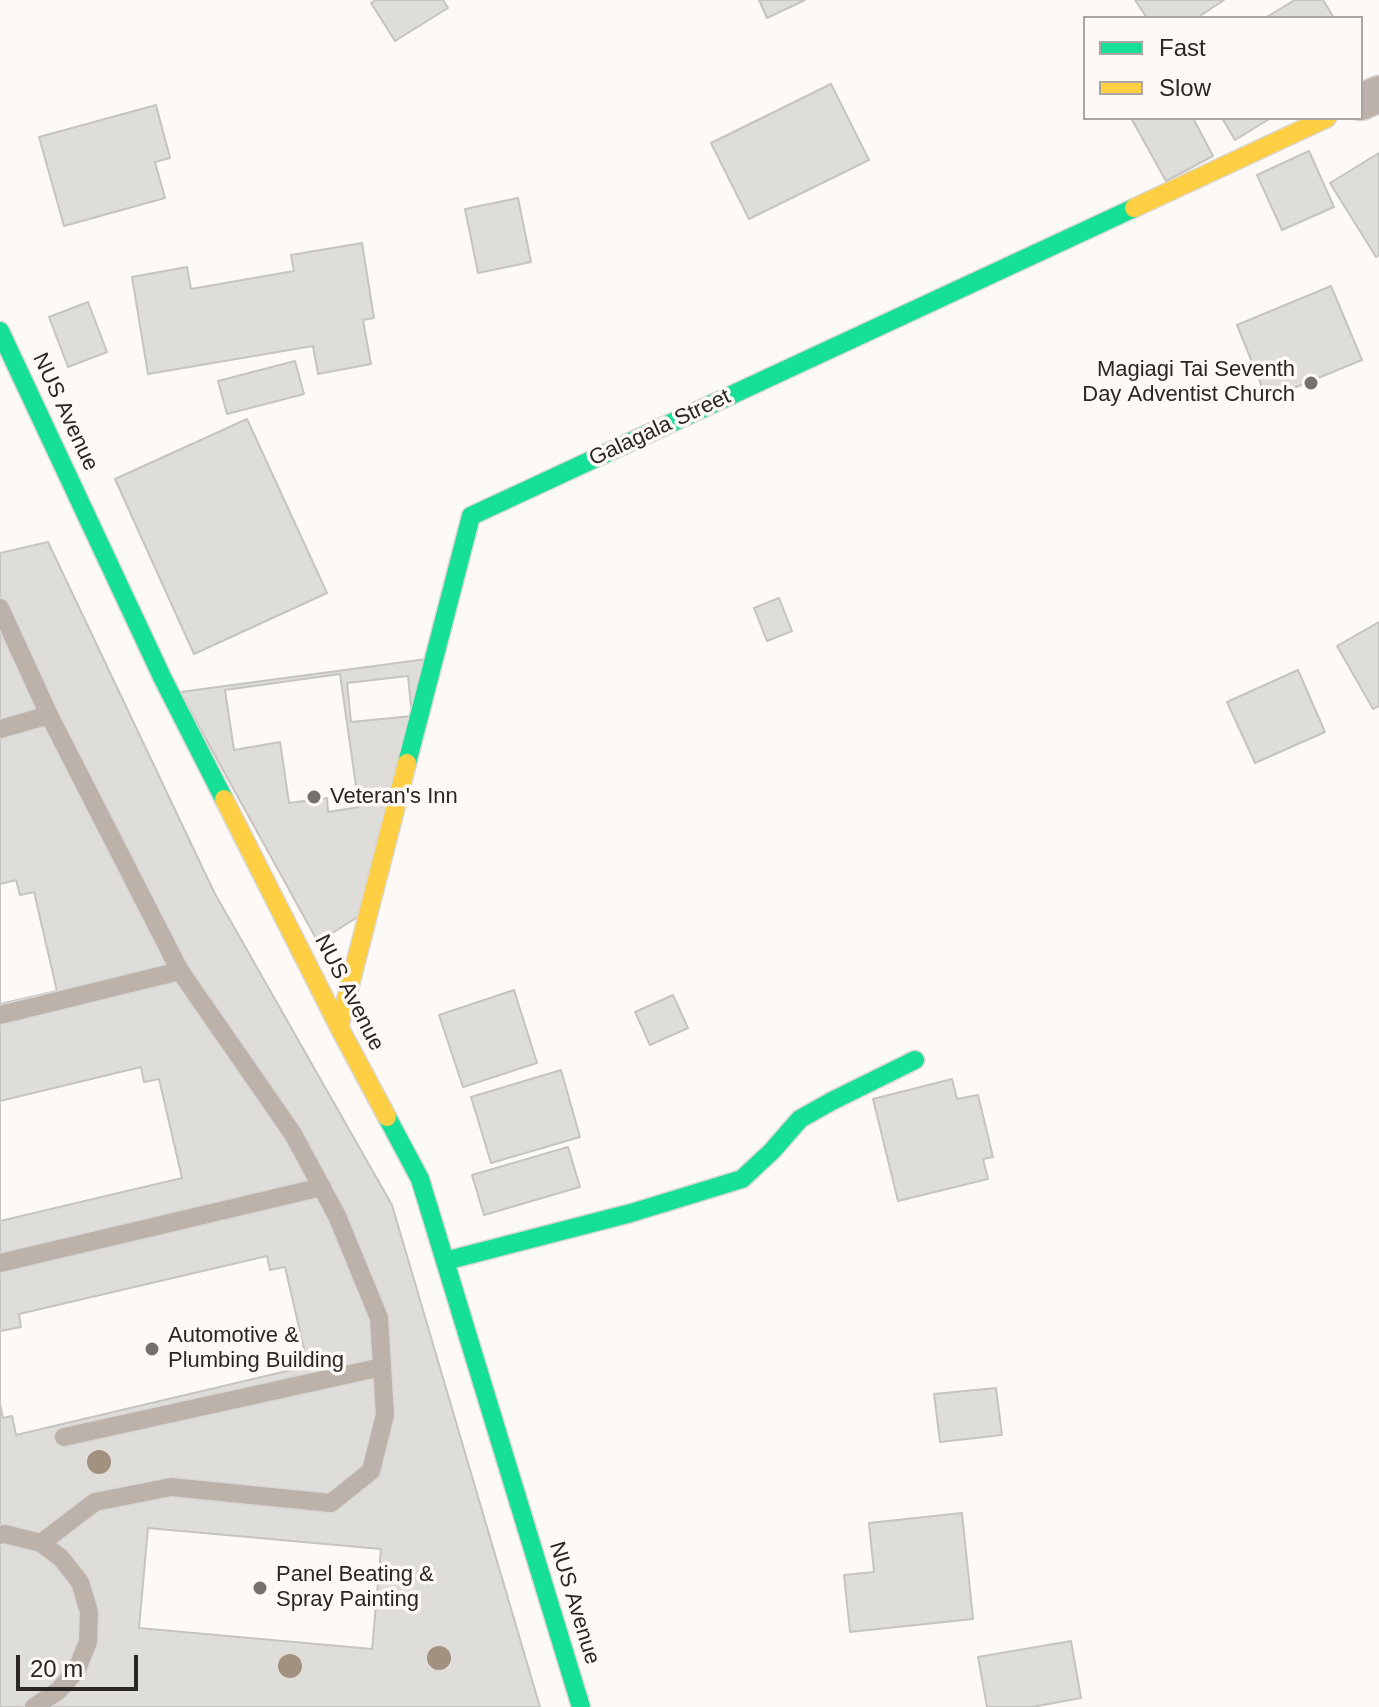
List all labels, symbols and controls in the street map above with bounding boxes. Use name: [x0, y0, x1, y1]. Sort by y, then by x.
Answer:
legend: [1083, 16, 1363, 120]
text: Fast: [1159, 34, 1206, 61]
text: Slow: [1159, 74, 1211, 101]
street label: NUS Avenue: [26, 349, 104, 475]
place label: Magiagi Tai Seventh Day Adventist Church: [1082, 357, 1295, 408]
marker: Magiagi Tai Seventh Day Adventist Church: [1302, 374, 1320, 392]
street label: Galagala Street: [585, 384, 735, 472]
place label: Veteran's Inn: [330, 784, 458, 810]
marker: Veteran's Inn: [305, 788, 323, 806]
street label: NUS Avenue: [308, 931, 390, 1055]
place label: Automotive & Plumbing Building: [168, 1323, 344, 1374]
marker: Automotive & Plumbing Building: [143, 1340, 161, 1358]
street label: NUS Avenue: [543, 1539, 605, 1667]
place label: Panel Beating & Spray Painting: [276, 1562, 434, 1614]
marker: Panel Beating & Spray Painting: [251, 1579, 269, 1597]
scale bar: [20, 1639, 142, 1689]
text: 20 m: [30, 1655, 83, 1682]

